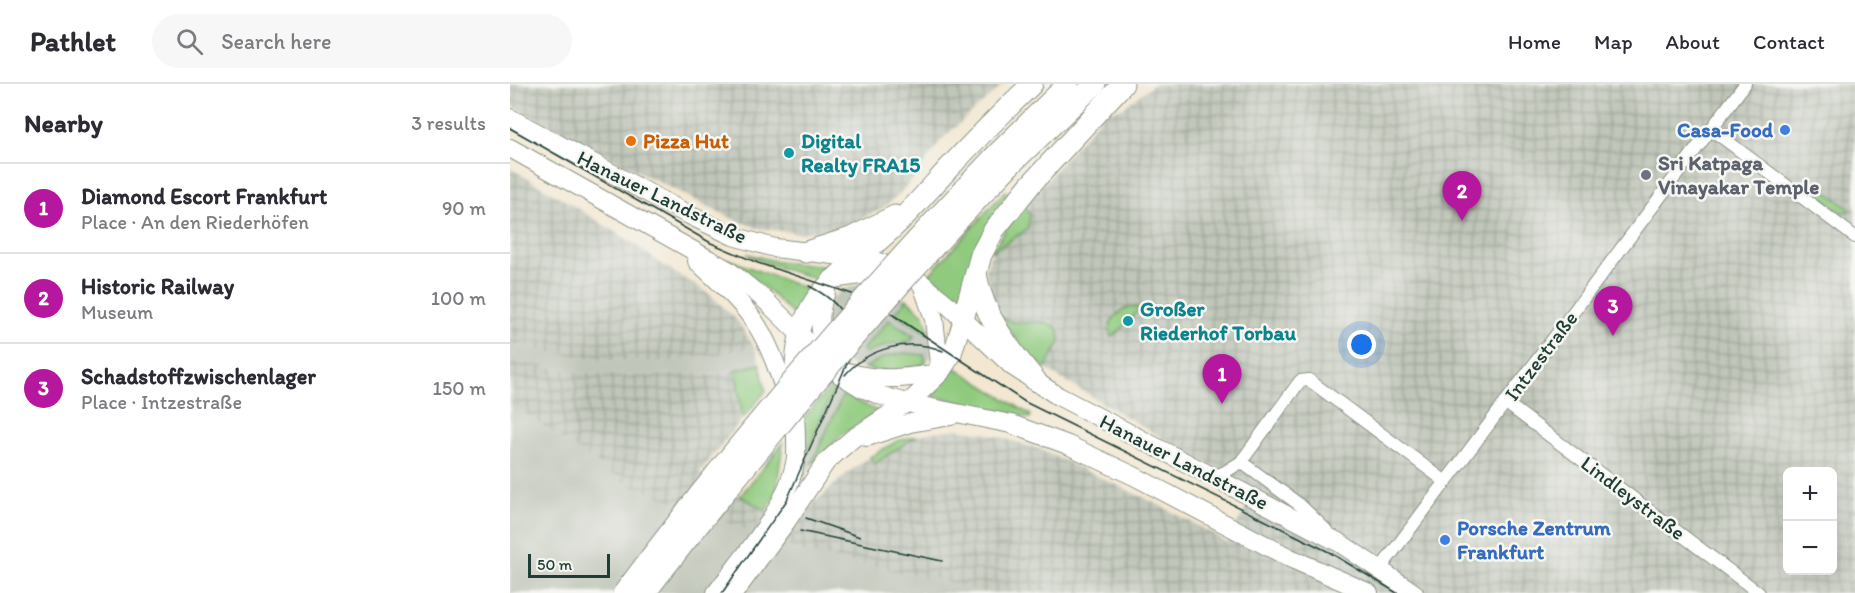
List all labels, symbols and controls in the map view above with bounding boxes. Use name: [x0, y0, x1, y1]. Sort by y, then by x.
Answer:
search box: [152, 14, 572, 68]
text: Pathlet: [30, 24, 116, 58]
icon: search: [173, 25, 206, 58]
text: Search here: [221, 28, 331, 55]
text: Home: [1508, 29, 1561, 54]
text: Map: [1594, 29, 1633, 54]
text: About: [1666, 29, 1720, 54]
text: Contact: [1753, 29, 1825, 54]
text: Nearby: [24, 107, 103, 139]
text: 3 results: [411, 111, 486, 135]
place label: Casa-Food: [1677, 117, 1774, 142]
marker: Casa-Food: [1778, 123, 1792, 137]
place label: Pizza Hut: [643, 128, 729, 153]
place label: Digital Realty FRA15: [801, 128, 920, 178]
marker: Pizza Hut: [624, 134, 638, 148]
street label: Hanauer Landstraße: [573, 145, 751, 249]
marker: Digital Realty FRA15: [782, 146, 796, 160]
place label: Sri Katpaga Vinayakar Temple: [1658, 150, 1819, 200]
marker: Sri Katpaga Vinayakar Temple: [1639, 168, 1653, 182]
pin: 2: [1442, 172, 1482, 221]
text: Diamond Escort Frankfurt: [81, 183, 327, 210]
text: 1: [39, 196, 48, 220]
text: 90 m: [442, 196, 486, 220]
text: Place · An den Riederhöfen: [81, 210, 309, 234]
text: Historic Railway: [81, 273, 234, 300]
text: 2: [38, 286, 49, 310]
text: 100 m: [431, 286, 486, 310]
pin: 3: [1594, 286, 1632, 336]
place label: Großer Riederhof Torbau: [1140, 296, 1296, 345]
text: Museum: [81, 300, 153, 324]
street label: Intzestraße: [1499, 306, 1583, 406]
marker: Großer Riederhof Torbau: [1121, 314, 1135, 328]
your location: [1347, 330, 1376, 359]
pin: 1: [1202, 354, 1242, 404]
text: Schadstoffzwischenlager: [81, 363, 316, 390]
text: 3: [38, 376, 49, 400]
text: 150 m: [433, 376, 486, 400]
text: Place · Intzestraße: [81, 390, 242, 414]
street label: Hanauer Landstraße: [1096, 408, 1273, 515]
street label: Lindleystraße: [1576, 450, 1690, 545]
map controls: [1783, 467, 1837, 575]
button: +: [1783, 467, 1837, 521]
place label: Porsche Zentrum Frankfurt: [1457, 515, 1612, 564]
button: −: [1783, 521, 1837, 575]
marker: Porsche Zentrum Frankfurt: [1438, 533, 1452, 547]
scale bar: [528, 551, 610, 578]
text: 50 m: [537, 555, 572, 574]

